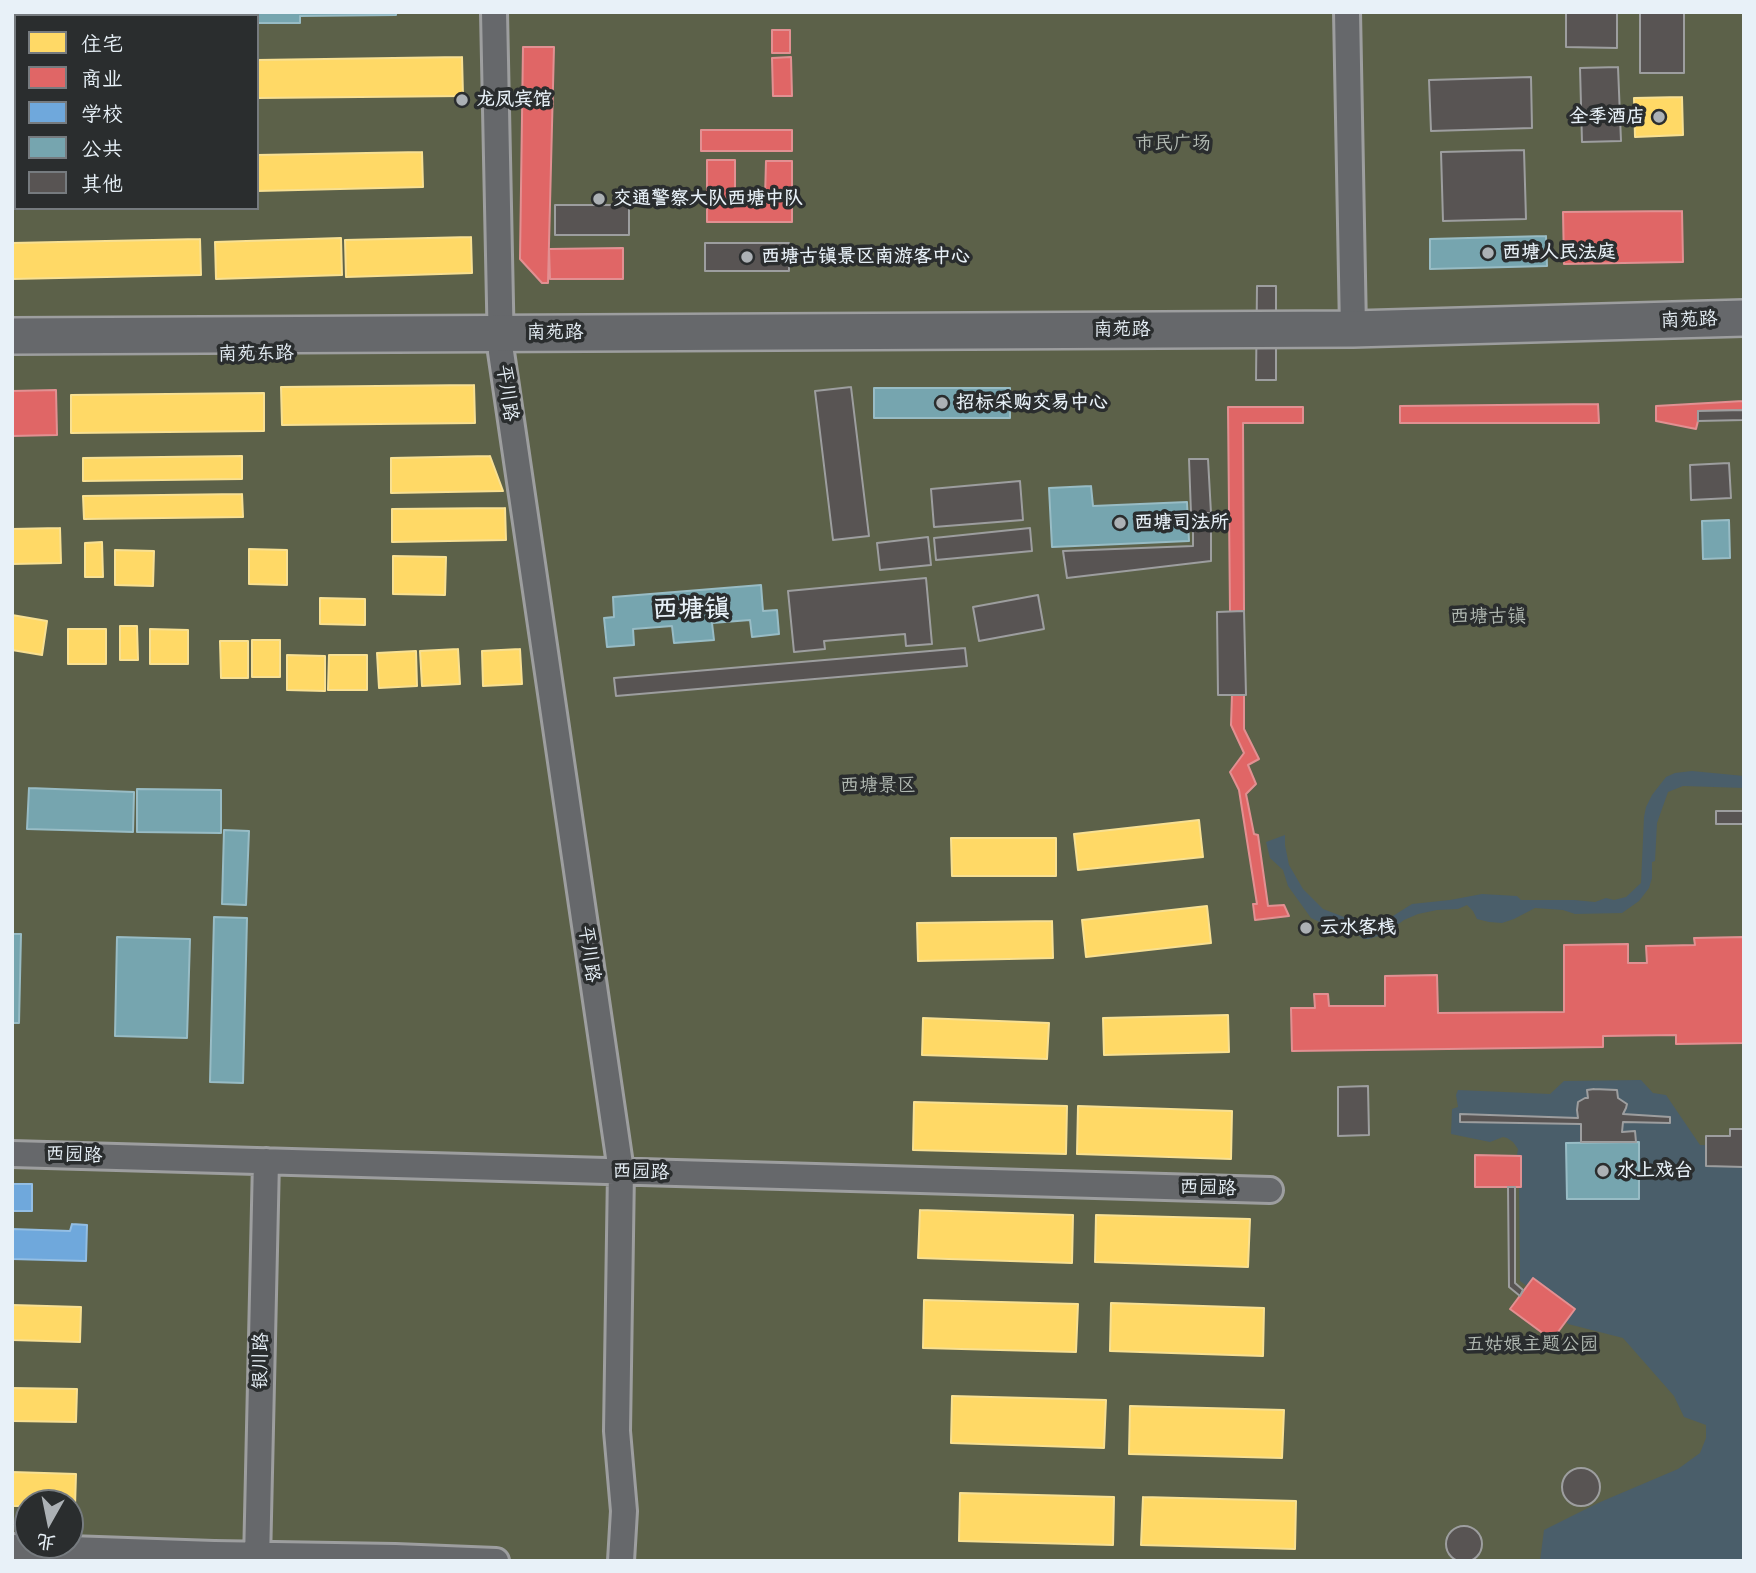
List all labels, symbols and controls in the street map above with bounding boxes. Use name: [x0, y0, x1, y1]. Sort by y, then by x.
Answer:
legend: [14, 14, 259, 210]
text: 住宅: [81, 30, 123, 57]
text: 商业: [81, 65, 123, 92]
place label: 龙凤宾馆: [476, 89, 552, 111]
marker: 龙凤宾馆: [454, 92, 470, 108]
text: 学校: [81, 100, 123, 127]
place label: 全季酒店: [1569, 106, 1645, 128]
marker: 全季酒店: [1651, 109, 1667, 125]
park label: 市民广场: [1135, 133, 1211, 155]
text: 公共: [81, 135, 123, 162]
text: 其他: [81, 170, 123, 197]
place label: 交通警察大队西塘中队: [613, 188, 803, 210]
marker: 交通警察大队西塘中队: [591, 191, 607, 207]
place label: 西塘人民法庭: [1502, 242, 1616, 264]
marker: 西塘人民法庭: [1480, 245, 1496, 261]
place label: 西塘古镇景区南游客中心: [761, 246, 970, 268]
marker: 西塘古镇景区南游客中心: [739, 249, 755, 265]
street label: 南苑路: [1660, 308, 1718, 332]
street label: 南苑路: [1094, 319, 1150, 341]
street label: 南苑路: [527, 322, 583, 344]
street label: 南苑东路: [218, 342, 294, 366]
street label: 平川路: [492, 363, 522, 423]
place label: 招标采购交易中心: [956, 392, 1108, 414]
marker: 招标采购交易中心: [934, 395, 950, 411]
place label: 西塘司法所: [1134, 512, 1229, 534]
marker: 西塘司法所: [1112, 515, 1128, 531]
district label: 西塘镇: [652, 594, 730, 626]
park label: 西塘古镇: [1450, 606, 1526, 628]
park label: 西塘景区: [840, 775, 916, 797]
place label: 云水客栈: [1320, 917, 1396, 939]
marker: 云水客栈: [1298, 920, 1314, 936]
street label: 平川路: [574, 924, 604, 984]
street label: 西园路: [45, 1143, 103, 1167]
street label: 西园路: [612, 1160, 670, 1184]
place label: 水上戏台: [1617, 1160, 1693, 1182]
marker: 水上戏台: [1595, 1163, 1611, 1179]
street label: 西园路: [1179, 1176, 1237, 1200]
street label: 银川路: [249, 1332, 273, 1390]
park label: 五姑娘主题公园: [1466, 1334, 1598, 1356]
north arrow: [14, 1489, 84, 1559]
text: 北: [35, 1529, 57, 1556]

